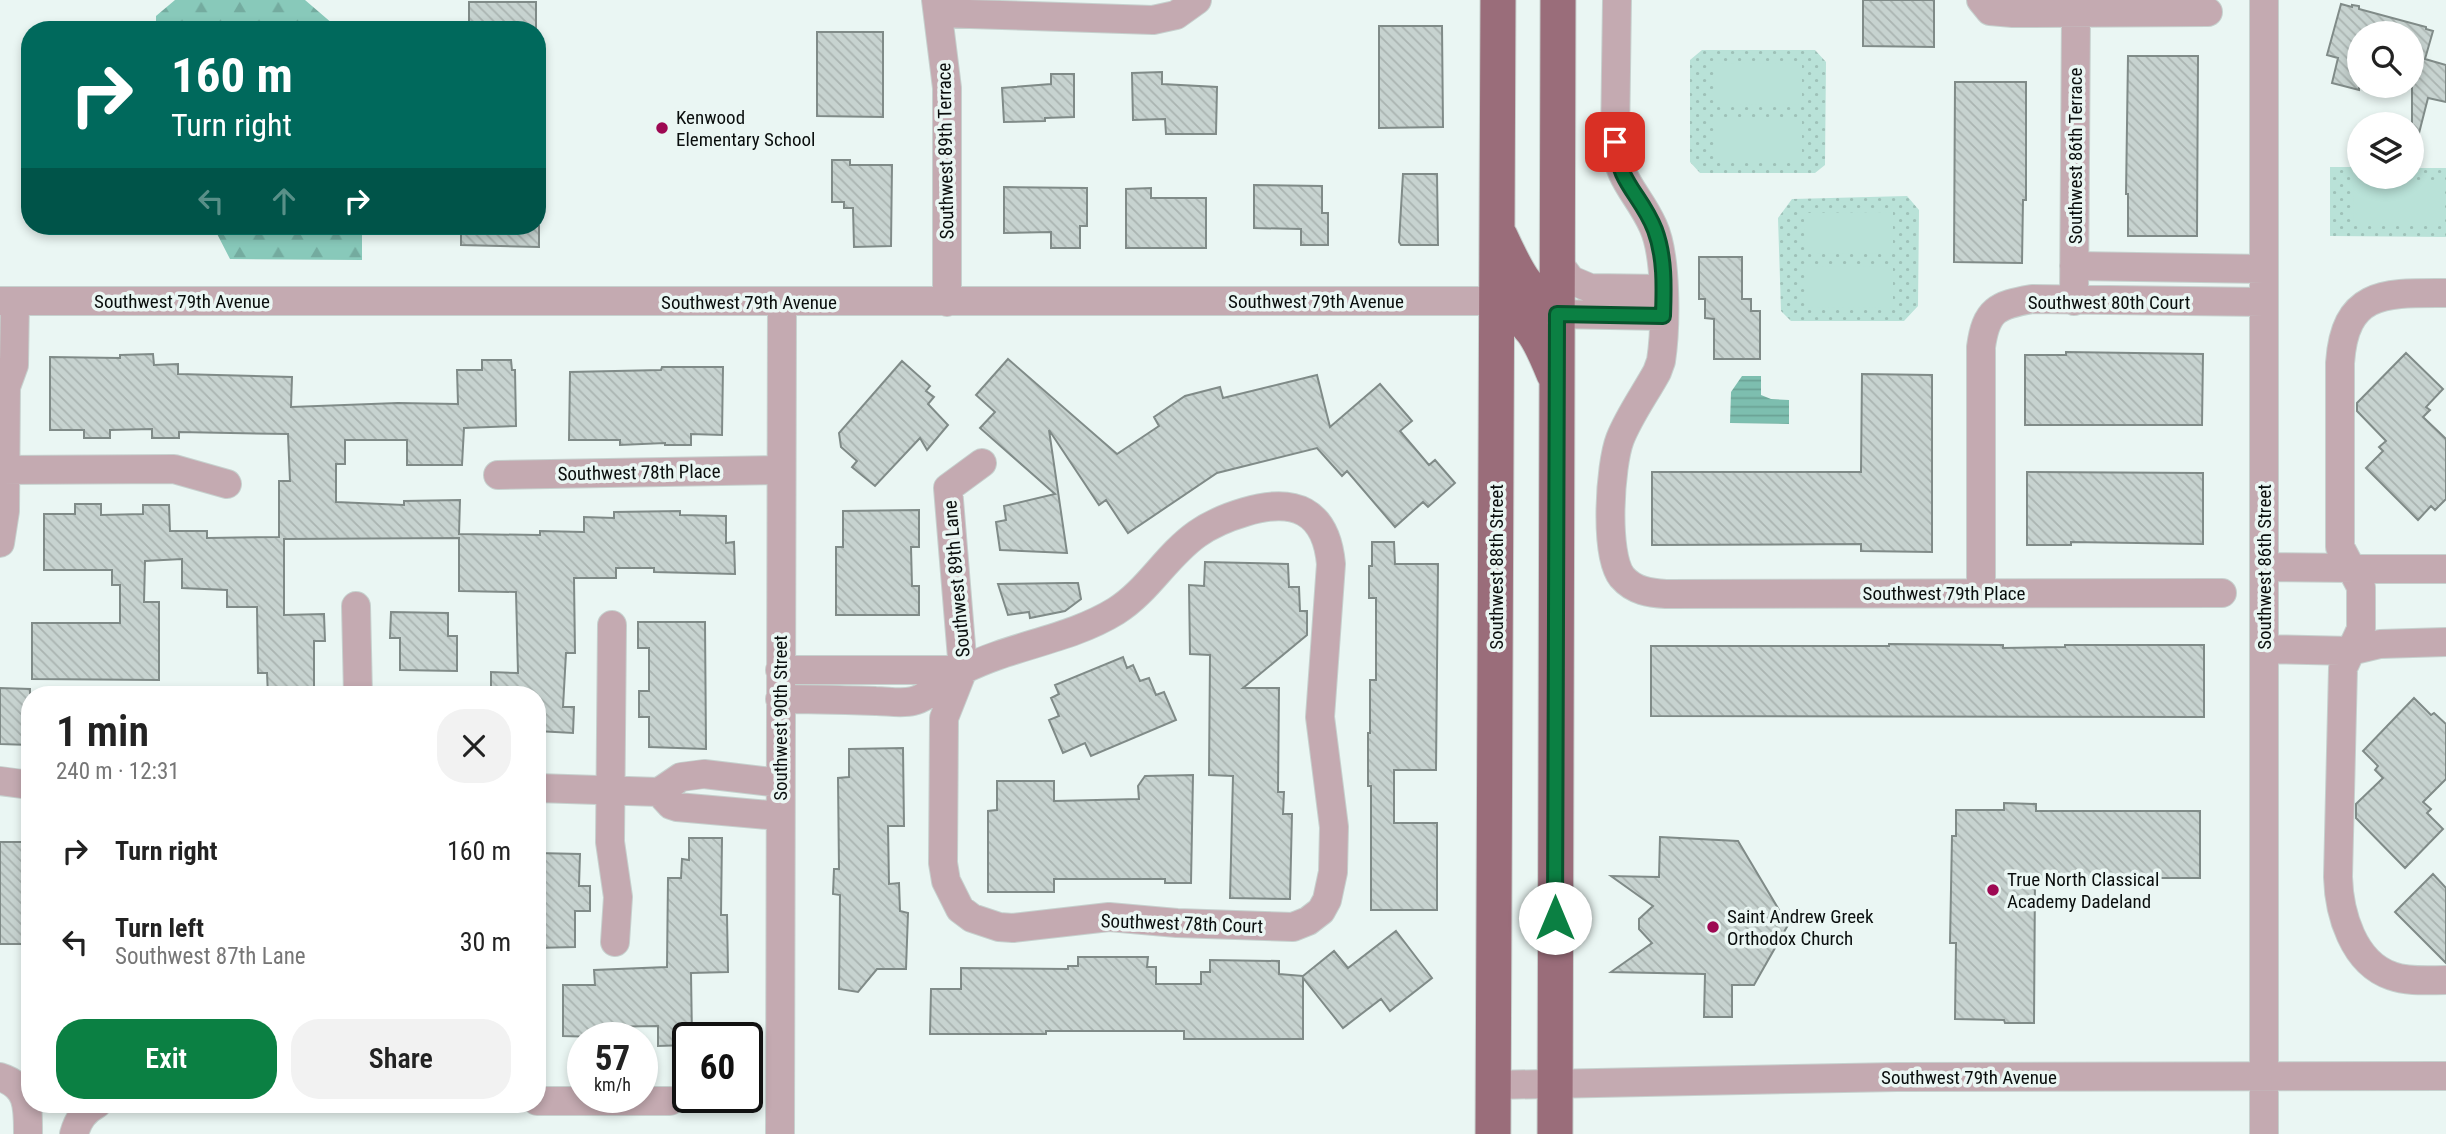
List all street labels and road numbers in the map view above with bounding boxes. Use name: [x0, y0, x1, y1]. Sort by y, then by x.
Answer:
street label: Southwest 89th Terrace: [932, 62, 959, 240]
street label: Southwest 86th Terrace: [2064, 68, 2087, 244]
street label: Southwest 79th Avenue: [94, 290, 270, 313]
street label: Southwest 79th Avenue: [1228, 290, 1404, 313]
street label: Southwest 79th Avenue: [661, 291, 837, 314]
street label: Southwest 80th Court: [2028, 291, 2190, 314]
street label: Southwest 78th Place: [557, 460, 721, 485]
street label: Southwest 88th Street: [1485, 484, 1508, 650]
street label: Southwest 86th Street: [2253, 484, 2276, 650]
street label: Southwest 89th Lane: [938, 499, 975, 658]
street label: Southwest 79th Place: [1863, 582, 2026, 605]
street label: Southwest 90th Street: [769, 635, 792, 801]
street label: Southwest 78th Court: [1100, 909, 1264, 938]
street label: Southwest 79th Avenue: [1881, 1066, 2057, 1089]

